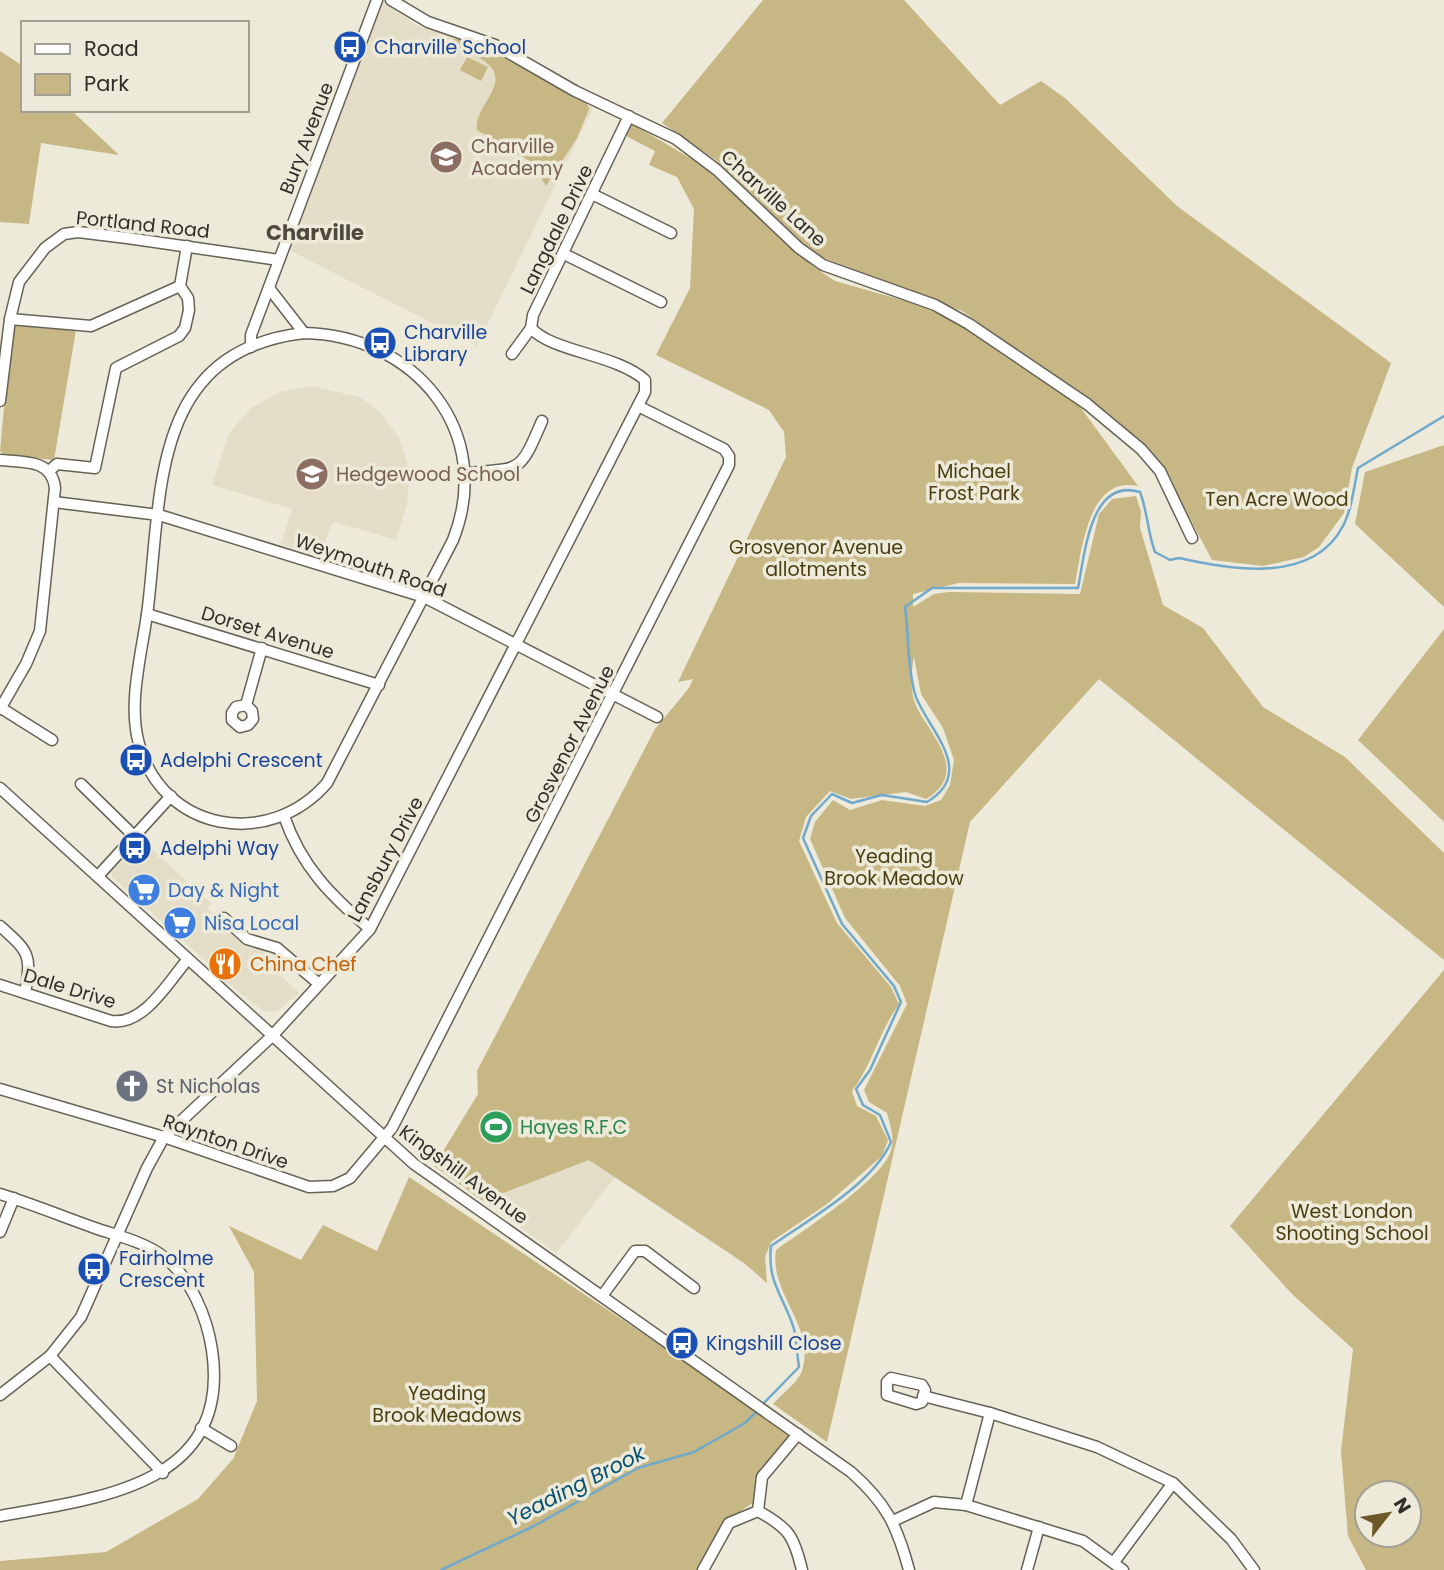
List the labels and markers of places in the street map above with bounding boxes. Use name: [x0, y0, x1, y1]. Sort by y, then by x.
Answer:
bus stop icon: Charville School: [331, 28, 369, 66]
place label: Charville School: [374, 34, 526, 61]
place label: Charville Academy: [471, 133, 563, 182]
school or university icon: Charville Academy: [427, 138, 465, 176]
place label: Charville Library: [404, 319, 487, 368]
bus stop icon: Charville Library: [361, 324, 399, 362]
school or university icon: Hedgewood School: [293, 455, 331, 493]
place label: Hedgewood School: [336, 461, 520, 488]
bus stop icon: Adelphi Crescent: [117, 741, 155, 779]
place label: Adelphi Crescent: [160, 747, 323, 774]
bus stop icon: Adelphi Way: [116, 829, 154, 867]
place label: Adelphi Way: [160, 835, 279, 862]
supermarket icon: Day & Night: [125, 871, 163, 909]
place label: Day & Night: [168, 877, 279, 904]
supermarket icon: Nisa Local: [161, 904, 199, 942]
place label: Nisa Local: [204, 910, 299, 937]
restaurant icon: China Chef: [206, 945, 244, 983]
place label: China Chef: [250, 951, 356, 978]
church icon: St Nicholas: [113, 1067, 151, 1105]
place label: St Nicholas: [156, 1073, 260, 1100]
sports icon: Hayes R.F.C: [477, 1108, 515, 1146]
place label: Hayes R.F.C: [520, 1114, 627, 1141]
place label: Fairholme Crescent: [119, 1245, 214, 1294]
bus stop icon: Fairholme Crescent: [75, 1250, 113, 1288]
bus stop icon: Kingshill Close: [663, 1324, 701, 1362]
place label: Kingshill Close: [706, 1330, 841, 1357]

